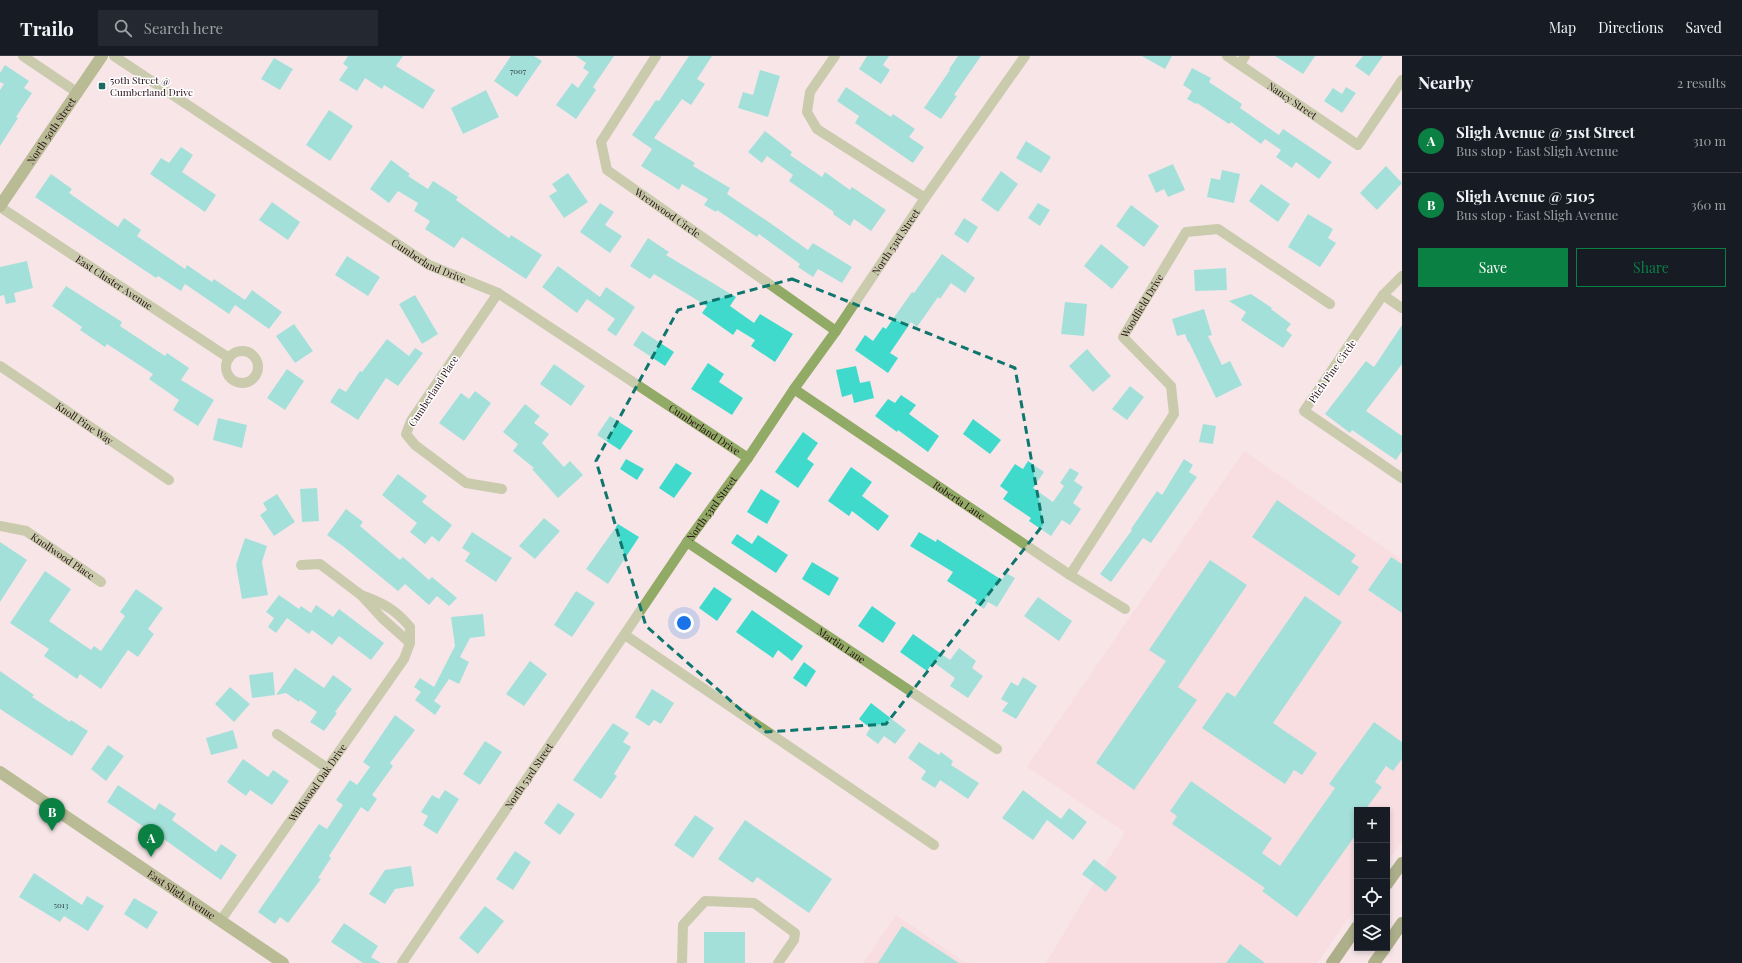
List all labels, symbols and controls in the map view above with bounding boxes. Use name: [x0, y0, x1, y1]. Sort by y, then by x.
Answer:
search box: [98, 10, 378, 46]
text: Trailo: [20, 15, 74, 41]
icon: search: [112, 17, 134, 39]
text: Search here: [144, 18, 223, 38]
text: Map: [1549, 18, 1576, 37]
text: Directions: [1598, 18, 1664, 37]
text: Saved: [1686, 18, 1722, 37]
house number: 7007: [510, 65, 527, 76]
text: Nearby: [1418, 71, 1473, 93]
place label: 50th Street @ Cumberland Drive: [110, 73, 193, 99]
text: 2 results: [1677, 74, 1726, 91]
street label: Nancy Street: [1265, 79, 1320, 122]
marker: 50th Street @ Cumberland Drive: [97, 81, 107, 91]
street label: North 50th Street: [24, 94, 79, 167]
text: Sligh Avenue @ 51st Street: [1456, 122, 1635, 142]
text: A: [1427, 132, 1435, 149]
text: 310 m: [1693, 132, 1726, 149]
text: Bus stop · East Sligh Avenue: [1456, 142, 1618, 159]
street label: Wrenwood Circle: [631, 184, 703, 241]
text: Sligh Avenue @ 5105: [1456, 186, 1595, 206]
text: B: [1427, 196, 1435, 213]
text: 360 m: [1691, 196, 1726, 213]
street label: North 53rd Street: [868, 206, 923, 278]
text: Bus stop · East Sligh Avenue: [1456, 206, 1618, 223]
street label: Cumberland Drive: [389, 235, 468, 286]
button: Save: [1418, 248, 1568, 287]
button: Share: [1576, 248, 1726, 287]
street label: East Cluster Avenue: [73, 252, 156, 313]
street label: Woodfield Drive: [1117, 271, 1166, 341]
street label: Pitch Pine Circle: [1305, 336, 1359, 406]
street label: Cumberland Place: [405, 353, 461, 429]
street label: Knoll Pine Way: [53, 399, 116, 448]
street label: Cumberland Drive: [666, 401, 743, 458]
street label: North 53rd Street: [683, 473, 740, 544]
street label: Roberta Lane: [930, 478, 988, 523]
street label: Knollwood Place: [28, 529, 97, 583]
your location: [674, 613, 694, 633]
street label: Martin Lane: [815, 624, 868, 666]
street label: North 53rd Street: [501, 740, 556, 812]
street label: Wildwood Oak Drive: [285, 741, 350, 825]
pin: B: [39, 798, 65, 831]
map controls: [1354, 807, 1390, 951]
button: +: [1354, 807, 1390, 843]
pin: A: [138, 824, 164, 857]
button: −: [1354, 843, 1390, 879]
street label: East Sligh Avenue: [145, 867, 218, 922]
button: locate: [1354, 879, 1390, 915]
house number: 5013: [54, 899, 69, 910]
button: layers: [1354, 915, 1390, 951]

